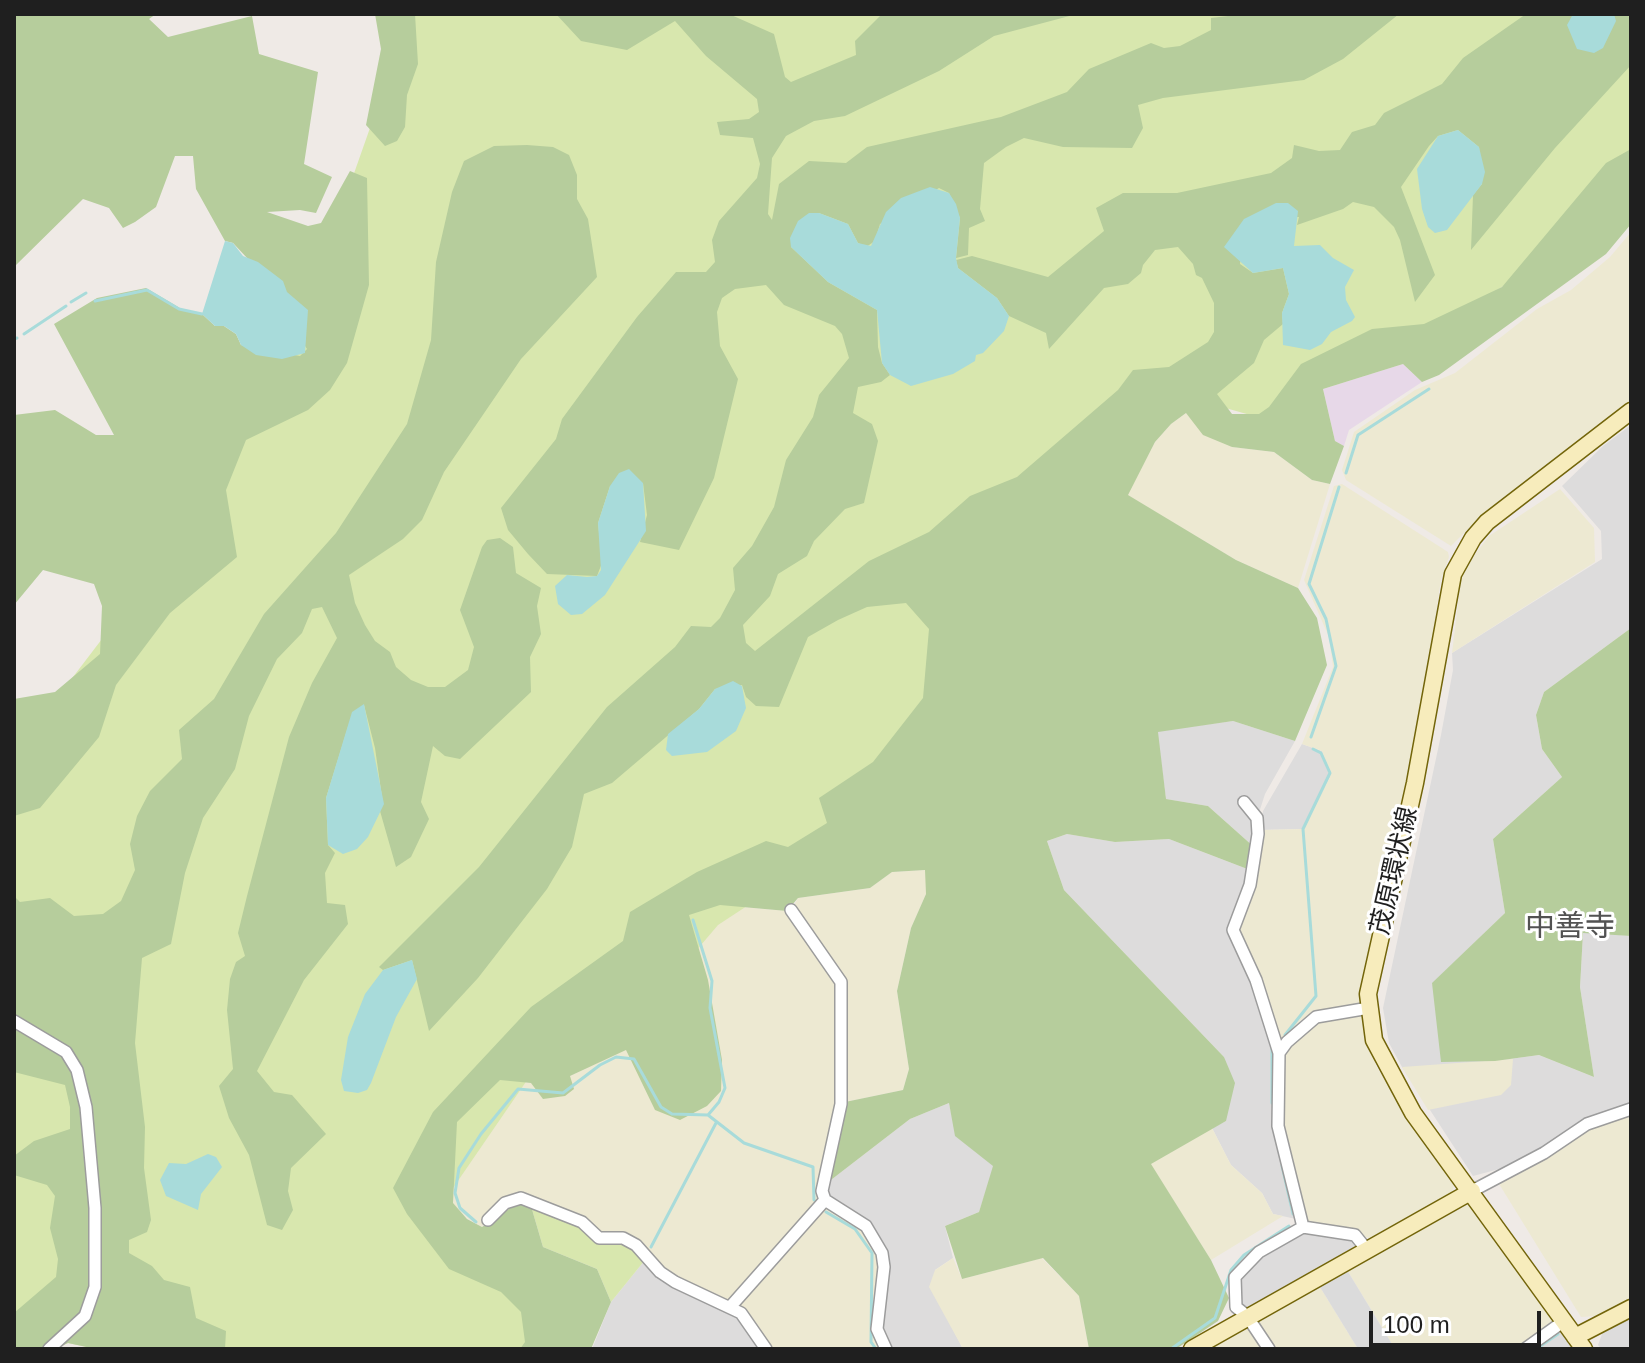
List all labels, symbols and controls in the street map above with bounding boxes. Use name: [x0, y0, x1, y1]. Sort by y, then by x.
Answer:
street label: 茂原環状線: [1365, 804, 1425, 938]
district label: 中善寺: [1525, 910, 1615, 946]
scale bar: [1373, 1295, 1545, 1345]
text: 100 m: [1383, 1311, 1450, 1338]

